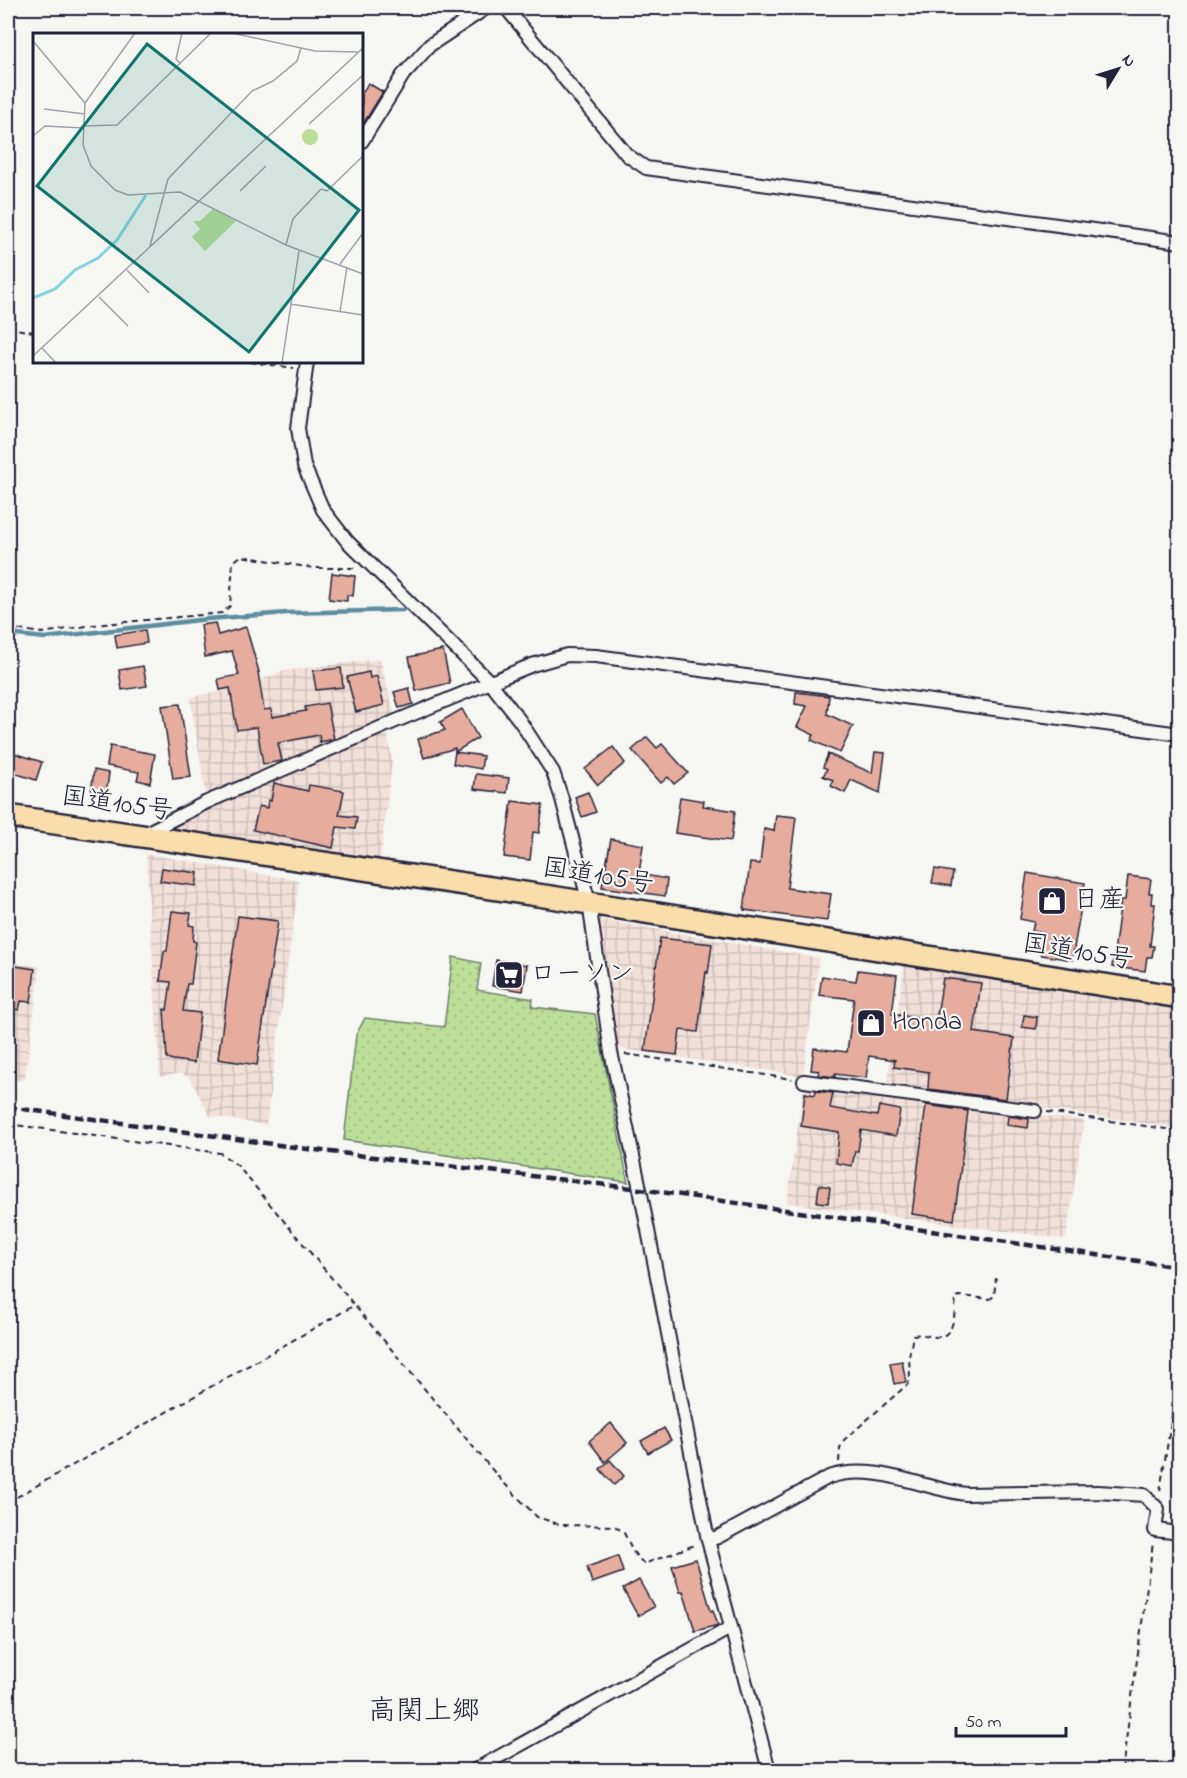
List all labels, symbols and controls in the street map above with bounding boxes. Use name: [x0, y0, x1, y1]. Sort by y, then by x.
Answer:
inset map: [33, 33, 363, 363]
north arrow: [1088, 39, 1148, 99]
text: N: [1115, 49, 1141, 73]
street label: 国道105号: [59, 778, 175, 832]
street label: 国道105号: [540, 849, 656, 905]
place label: 日産: [1073, 882, 1125, 920]
shop icon: 日産: [1036, 885, 1068, 917]
street label: 国道105号: [1020, 925, 1136, 981]
place label: ローソン: [530, 956, 634, 994]
supermarket icon: ローソン: [493, 959, 525, 991]
place label: Honda: [892, 1004, 962, 1042]
shop icon: Honda: [855, 1007, 887, 1039]
district label: 高関上郷: [368, 1692, 480, 1733]
scale bar: [956, 1700, 1066, 1738]
text: 50 m: [965, 1710, 1002, 1736]

